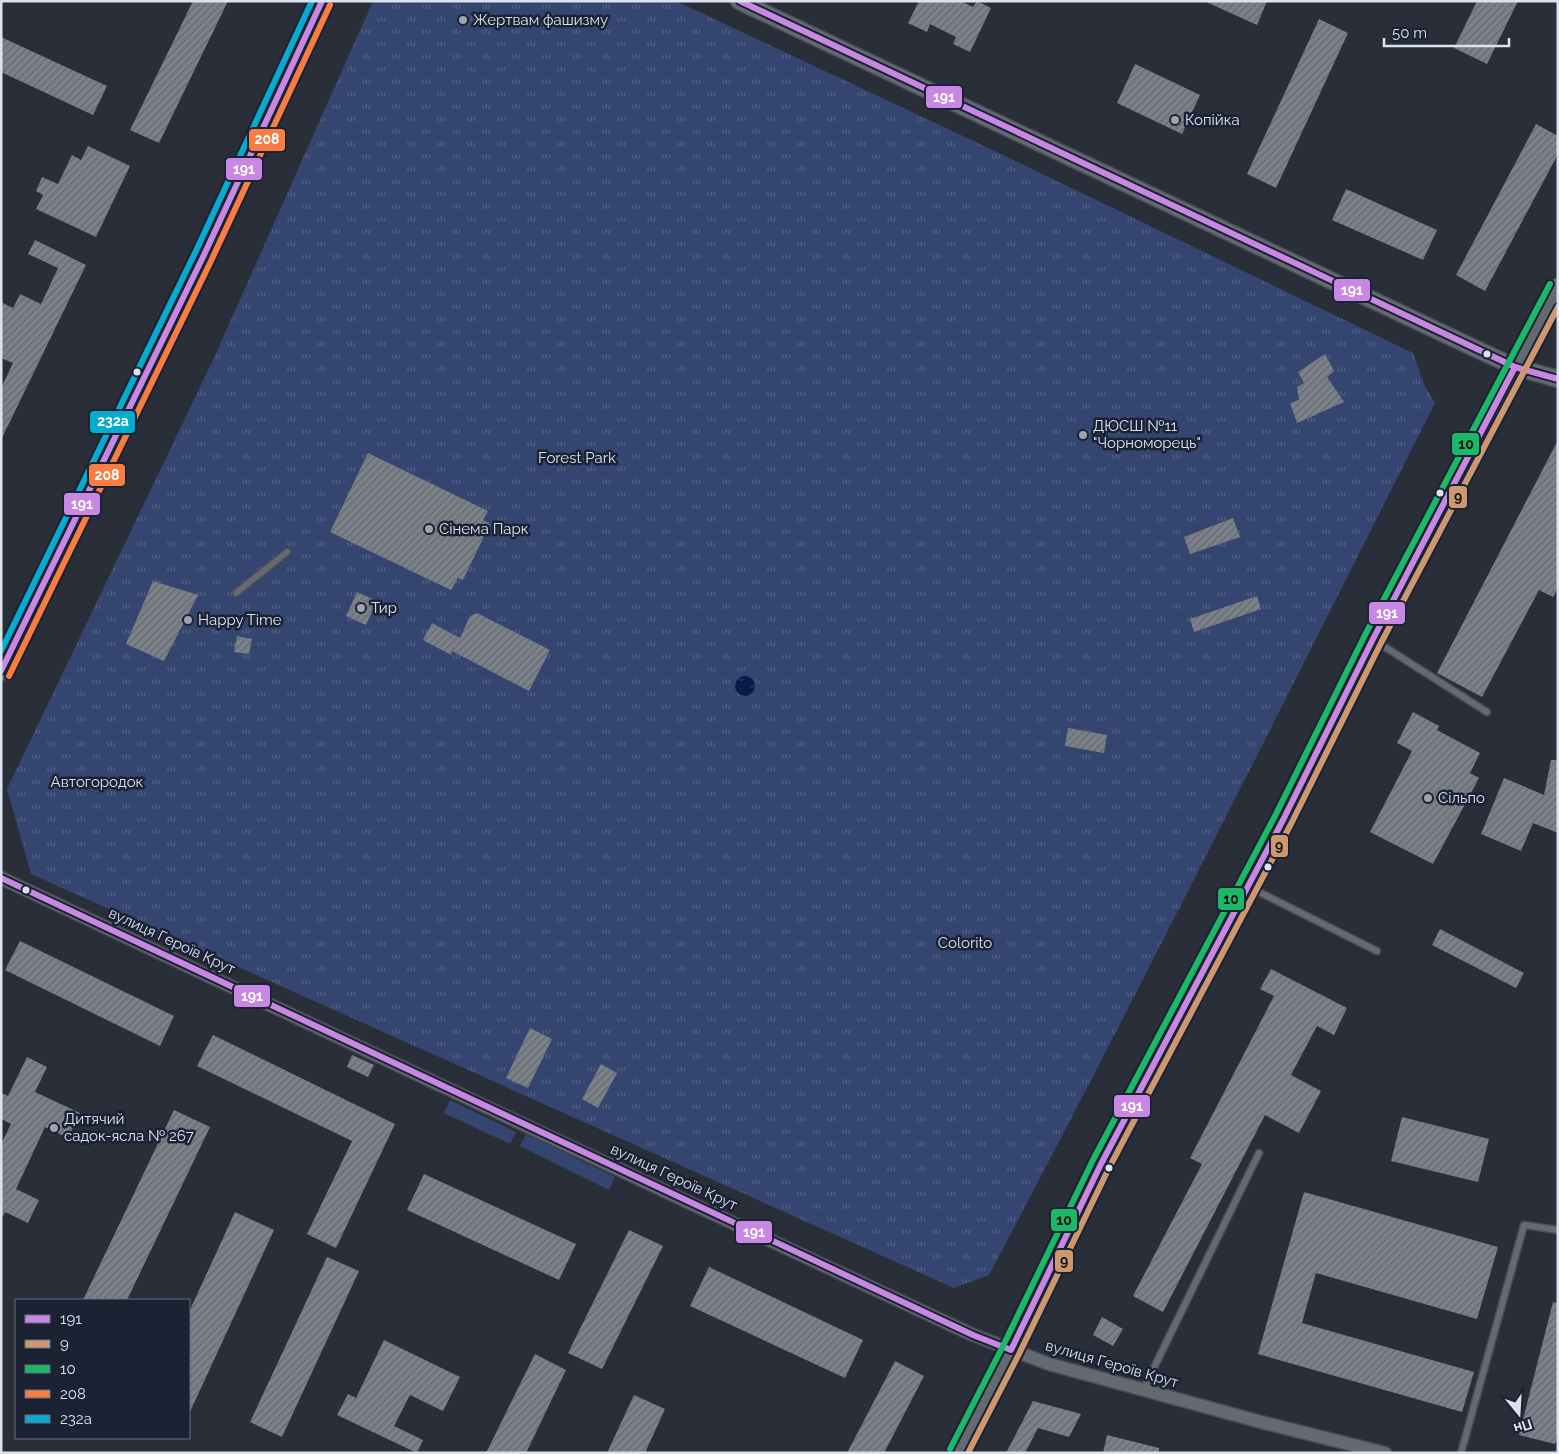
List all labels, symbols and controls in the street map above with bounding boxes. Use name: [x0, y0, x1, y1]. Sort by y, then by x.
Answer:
place label: Жертвам фашизму: [473, 11, 608, 29]
marker: Жертвам фашизму: [457, 14, 469, 26]
scale bar: [1384, 15, 1509, 47]
text: 50 m: [1392, 24, 1427, 42]
line badge: 191: [925, 85, 963, 109]
text: 191: [933, 89, 955, 105]
place label: Копійка: [1185, 111, 1240, 129]
marker: Копійка: [1169, 114, 1181, 126]
line badge: 208: [248, 128, 286, 152]
text: 208: [255, 131, 279, 147]
line badge: 191: [225, 157, 263, 181]
text: 191: [233, 161, 255, 177]
line badge: 191: [1333, 278, 1371, 302]
text: 191: [1341, 282, 1363, 298]
unlabelled marker: [1482, 349, 1492, 359]
unlabelled marker: [132, 367, 142, 377]
line badge: 232а: [89, 410, 136, 434]
text: 232а: [97, 413, 129, 429]
place label: ДЮСШ №11 "Чорноморець": [1093, 417, 1201, 452]
marker: ДЮСШ №11 "Чорноморець": [1077, 429, 1089, 441]
line badge: 10: [1451, 432, 1480, 456]
text: 10: [1458, 436, 1474, 452]
park label: Forest Park: [538, 449, 616, 467]
line badge: 208: [88, 463, 126, 487]
text: 208: [95, 467, 119, 483]
line badge: 9: [1448, 485, 1468, 509]
unlabelled marker: [1435, 488, 1445, 498]
text: 9: [1454, 489, 1462, 505]
line badge: 191: [63, 492, 101, 516]
text: 191: [71, 496, 93, 512]
place label: Сінема Парк: [439, 520, 529, 538]
marker: Сінема Парк: [423, 523, 435, 535]
place label: Тир: [371, 599, 397, 617]
line badge: 191: [1368, 601, 1406, 625]
marker: Тир: [355, 602, 367, 614]
text: 191: [1376, 605, 1398, 621]
place label: Happy Time: [198, 611, 282, 629]
marker: Happy Time: [182, 614, 194, 626]
park label: Автогородок: [51, 773, 144, 791]
place label: Сільпо: [1438, 789, 1485, 807]
marker: Сільпо: [1422, 792, 1434, 804]
line badge: 9: [1270, 834, 1289, 858]
text: 9: [1275, 838, 1283, 854]
unlabelled marker: [1263, 862, 1273, 872]
unlabelled marker: [21, 885, 31, 895]
line badge: 10: [1217, 887, 1245, 911]
text: 10: [1223, 891, 1239, 907]
street label: вулиця Героїв Крут: [106, 904, 238, 978]
park label: Colorito: [938, 934, 992, 952]
line badge: 191: [233, 984, 271, 1008]
text: 191: [241, 988, 263, 1004]
line badge: 191: [1113, 1094, 1151, 1118]
text: 191: [1121, 1098, 1143, 1114]
place label: Дитячий садок-ясла № 267: [64, 1110, 194, 1145]
marker: Дитячий садок-ясла № 267: [48, 1122, 60, 1134]
street label: вулиця Героїв Крут: [608, 1140, 740, 1214]
unlabelled marker: [1104, 1163, 1114, 1173]
line badge: 10: [1050, 1208, 1078, 1232]
text: 10: [1056, 1212, 1072, 1228]
line badge: 191: [735, 1220, 773, 1244]
text: 191: [743, 1224, 765, 1240]
line badge: 9: [1054, 1249, 1074, 1273]
text: 9: [1060, 1253, 1068, 1269]
legend: [15, 1299, 190, 1439]
text: 191: [60, 1310, 82, 1328]
text: 9: [60, 1335, 69, 1353]
street label: вулиця Героїв Крут: [1043, 1336, 1181, 1392]
text: 10: [60, 1360, 76, 1378]
text: 208: [60, 1385, 86, 1403]
north arrow: [1494, 1389, 1544, 1439]
text: 232а: [60, 1410, 92, 1428]
text: Пн: [1512, 1416, 1534, 1437]

